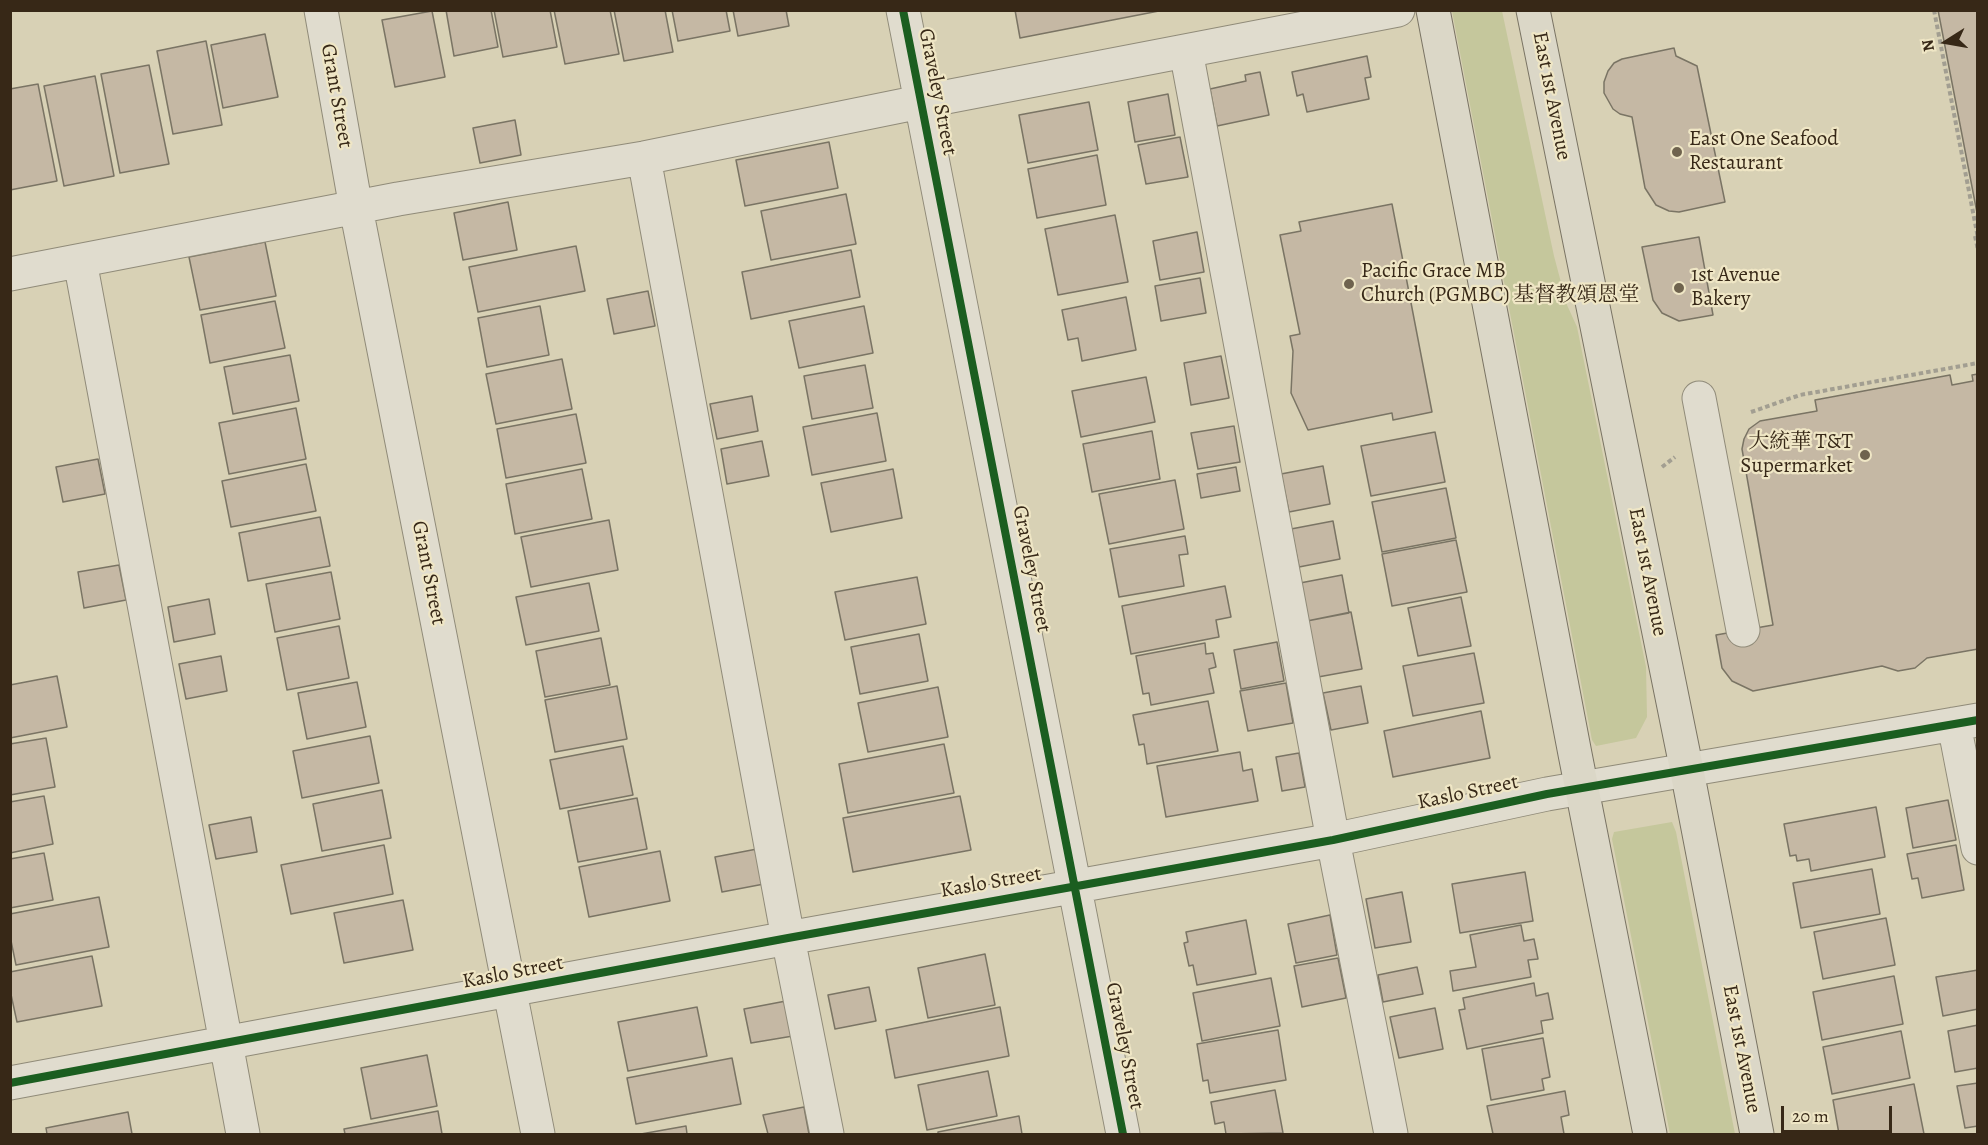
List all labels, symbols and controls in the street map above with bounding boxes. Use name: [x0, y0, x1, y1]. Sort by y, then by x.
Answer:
north arrow: [1916, 12, 1976, 72]
street label: Graveley Street: [912, 26, 962, 158]
street label: East 1st Avenue: [1526, 30, 1576, 162]
text: N: [1916, 38, 1940, 53]
street label: Grant Street: [314, 42, 358, 150]
place label: East One Seafood Restaurant: [1689, 127, 1839, 177]
marker: East One Seafood Restaurant: [1670, 145, 1684, 159]
place label: Pacific Grace MB Church (PGMBC) 基督教頌恩堂: [1361, 259, 1640, 309]
place label: 1st Avenue Bakery: [1691, 263, 1780, 313]
marker: Pacific Grace MB Church (PGMBC) 基督教頌恩堂: [1342, 277, 1356, 291]
marker: 1st Avenue Bakery: [1672, 281, 1686, 295]
place label: 大統華 T&T Supermarket: [1740, 430, 1853, 480]
marker: 大統華 T&T Supermarket: [1858, 448, 1872, 462]
street label: Graveley Street: [1006, 503, 1056, 635]
street label: East 1st Avenue: [1622, 506, 1672, 638]
street label: Grant Street: [406, 519, 450, 627]
street label: Kaslo Street: [1415, 770, 1521, 816]
street label: Kaslo Street: [938, 862, 1044, 904]
street label: Kaslo Street: [460, 951, 566, 995]
street label: Graveley Street: [1099, 980, 1149, 1112]
street label: East 1st Avenue: [1716, 983, 1766, 1115]
scale bar: [1784, 1094, 1895, 1132]
text: 20 m: [1792, 1104, 1829, 1128]

